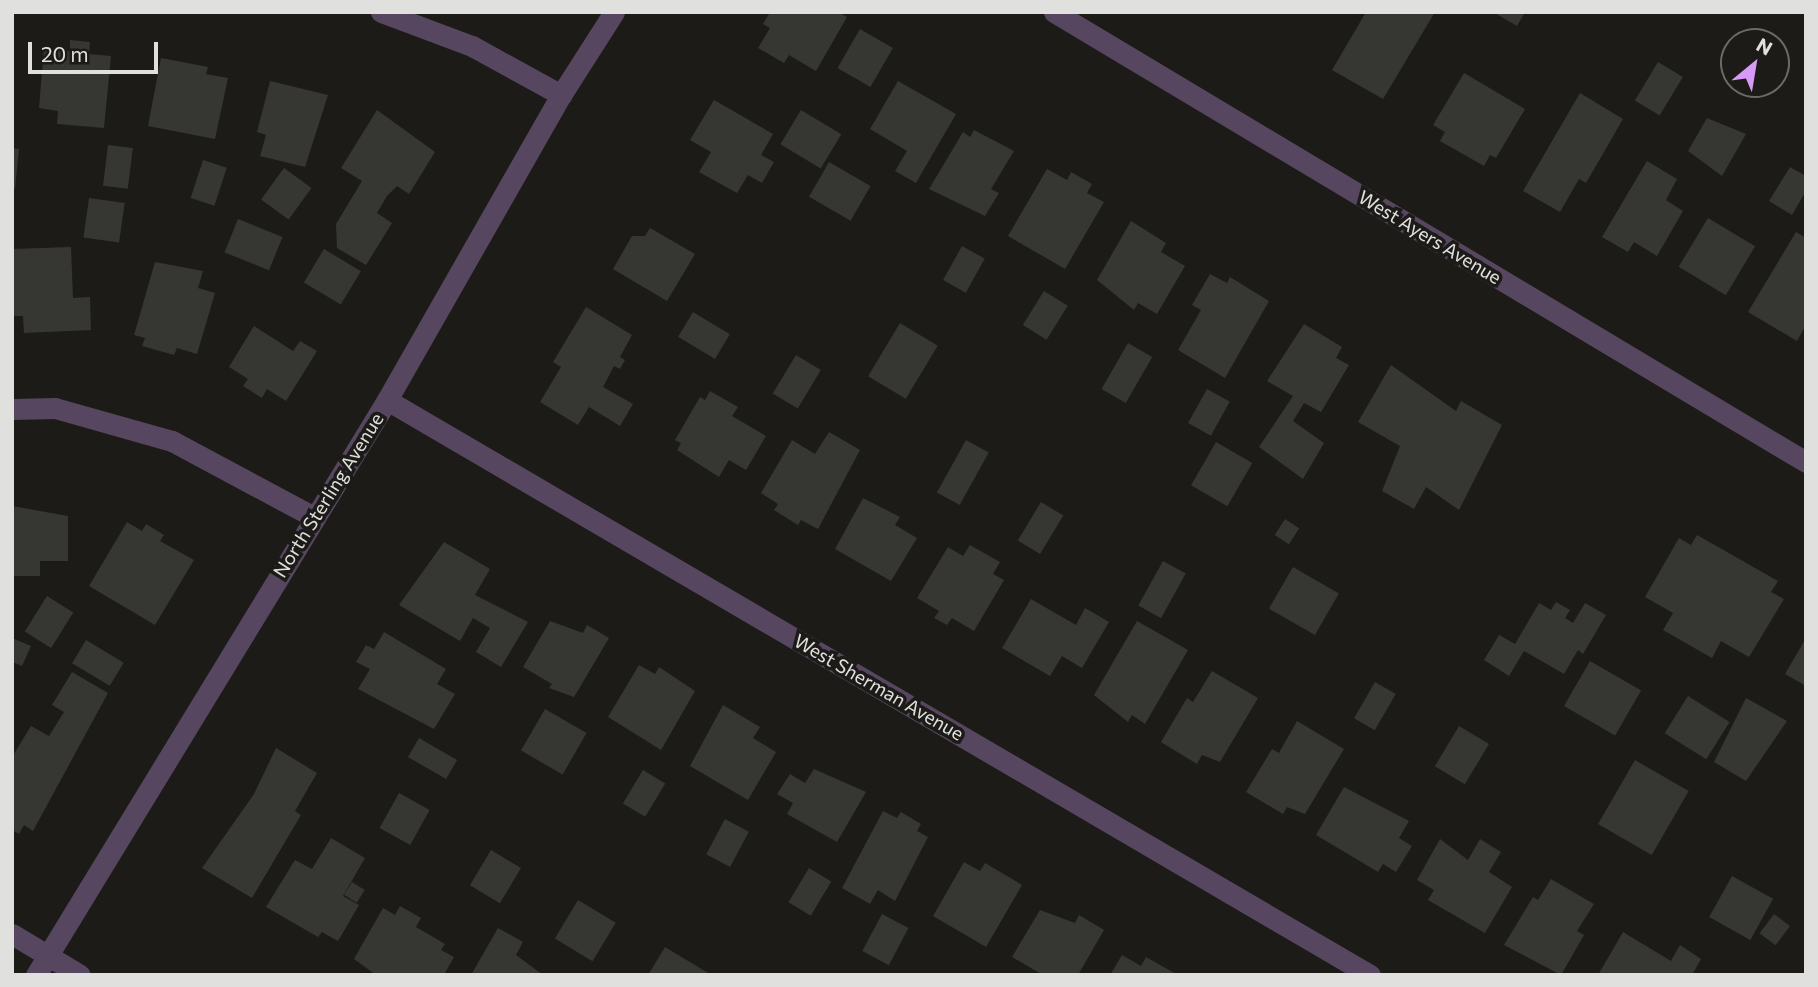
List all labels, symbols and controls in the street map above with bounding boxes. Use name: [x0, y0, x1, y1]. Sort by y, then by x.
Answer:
scale bar: [32, 28, 161, 72]
north arrow: [1720, 28, 1790, 98]
text: N: [1753, 33, 1777, 60]
text: 20 m: [41, 41, 89, 66]
street label: West Ayers Avenue: [1354, 185, 1506, 289]
street label: North Sterling Avenue: [268, 409, 388, 581]
street label: West Sherman Avenue: [790, 629, 968, 745]

